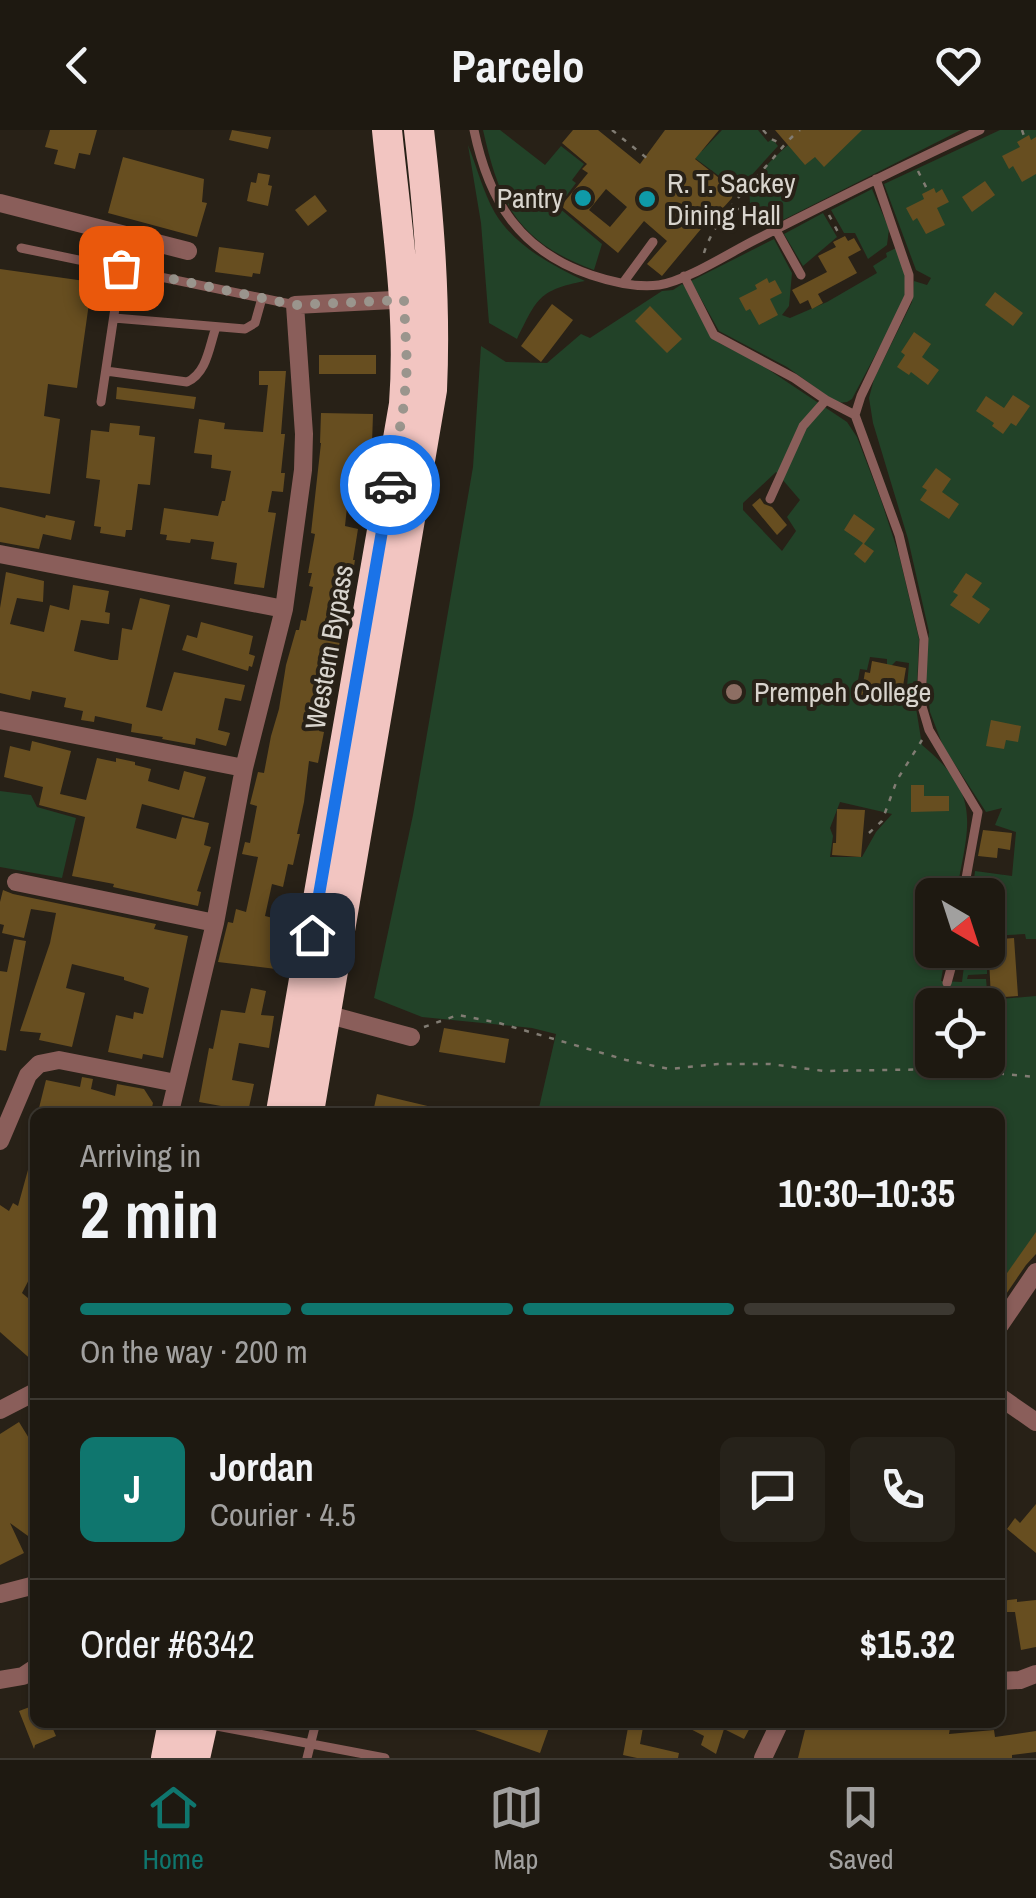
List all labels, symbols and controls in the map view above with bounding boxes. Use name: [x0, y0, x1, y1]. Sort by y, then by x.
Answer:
text: Parcelo: [451, 35, 585, 96]
icon: back: [50, 38, 105, 93]
icon: heart: [931, 38, 986, 93]
place label: R. T. Sackey Dining Hall: [667, 164, 796, 234]
place label: Pantry: [497, 179, 564, 217]
marker: Pantry: [572, 187, 594, 209]
marker: R. T. Sackey Dining Hall: [636, 188, 658, 210]
pin: [79, 226, 164, 311]
icon: bag: [94, 241, 149, 296]
courier: [340, 435, 440, 535]
icon: car: [363, 458, 418, 513]
street label: Western Bypass: [296, 562, 362, 732]
place label: Prempeh College: [754, 673, 931, 711]
marker: Prempeh College: [723, 681, 745, 703]
north arrow: [915, 878, 1005, 968]
map controls: [915, 878, 1005, 1078]
pin: [270, 893, 355, 978]
icon: home: [285, 908, 340, 963]
button: locate: [915, 988, 1005, 1078]
text: Arriving in: [80, 1134, 201, 1177]
text: 10:30–10:35: [778, 1168, 955, 1219]
text: 2 min: [80, 1171, 219, 1258]
text: On the way · 200 m: [80, 1330, 308, 1373]
button: chat: [720, 1437, 825, 1542]
button: phone: [850, 1437, 955, 1542]
text: Jordan: [210, 1442, 314, 1493]
text: J: [124, 1464, 141, 1515]
text: Courier · 4.5: [210, 1493, 356, 1536]
text: Order #6342: [80, 1619, 255, 1670]
text: $15.32: [860, 1619, 955, 1670]
tab: Home: [142, 1780, 204, 1878]
tab: Map: [489, 1780, 544, 1878]
tab: Saved: [828, 1780, 894, 1878]

